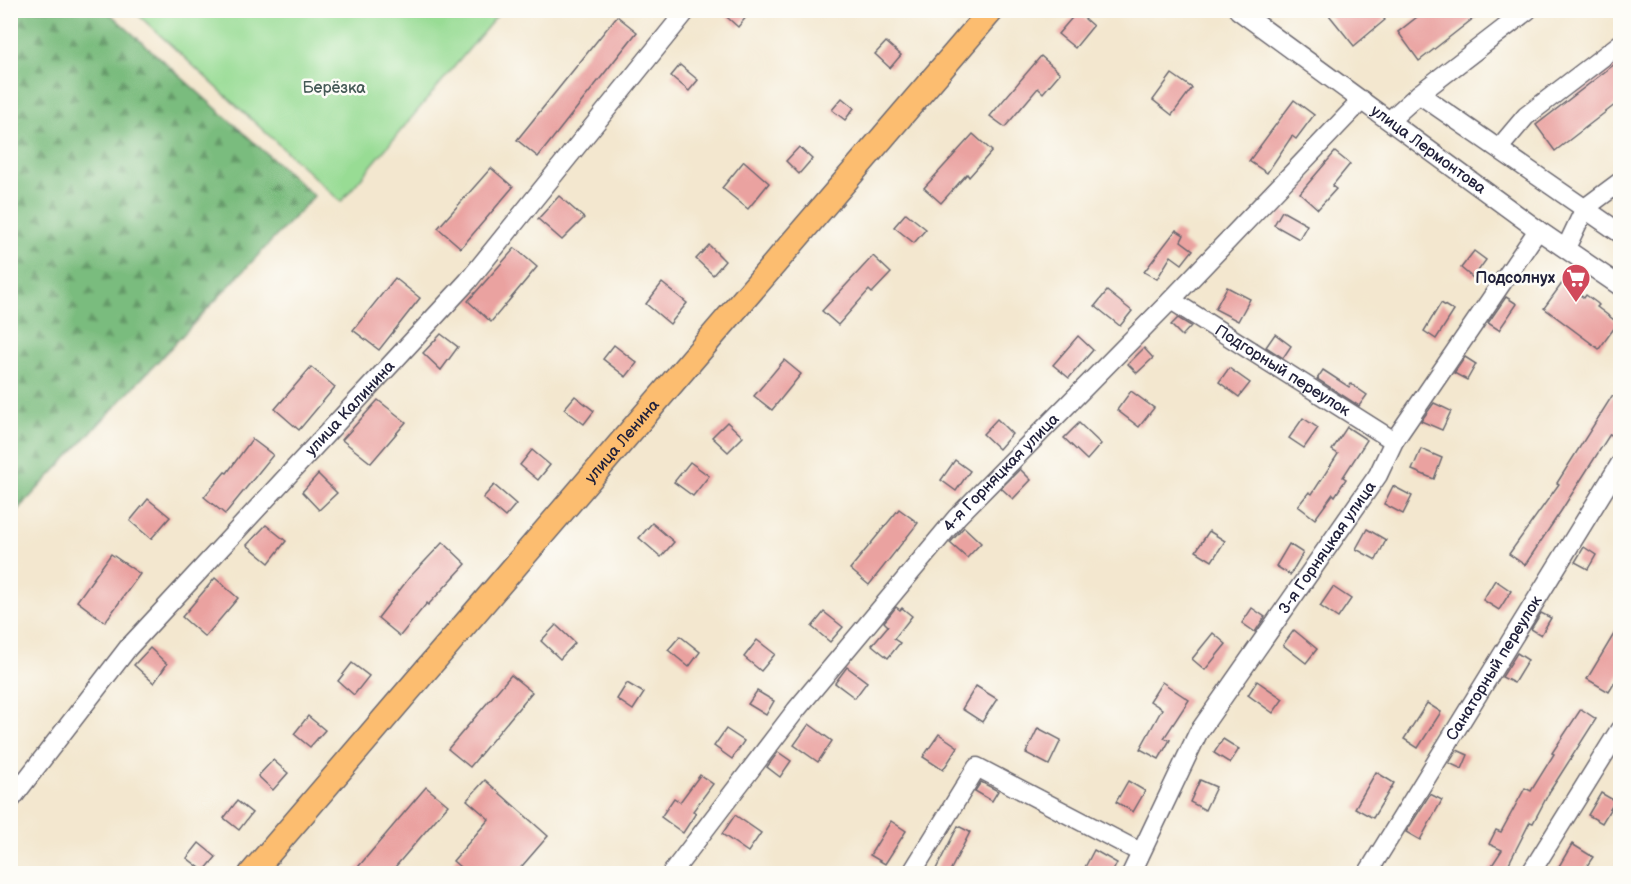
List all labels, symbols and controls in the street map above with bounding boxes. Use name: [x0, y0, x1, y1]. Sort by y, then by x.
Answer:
park label: Берёзка: [302, 79, 366, 98]
street label: улица Лермонтова: [1367, 101, 1490, 198]
supermarket icon: Подсолнух: [1560, 262, 1592, 304]
place label: Подсолнух: [1475, 269, 1556, 288]
street label: Подгорный переулок: [1211, 321, 1354, 421]
street label: улица Калинина: [301, 356, 399, 460]
street label: улица Ленина: [581, 395, 664, 487]
street label: 4-я Горняцкая улица: [939, 409, 1063, 536]
street label: 3-я Горняцкая улица: [1274, 477, 1380, 618]
street label: Санаторный переулок: [1442, 592, 1546, 744]

